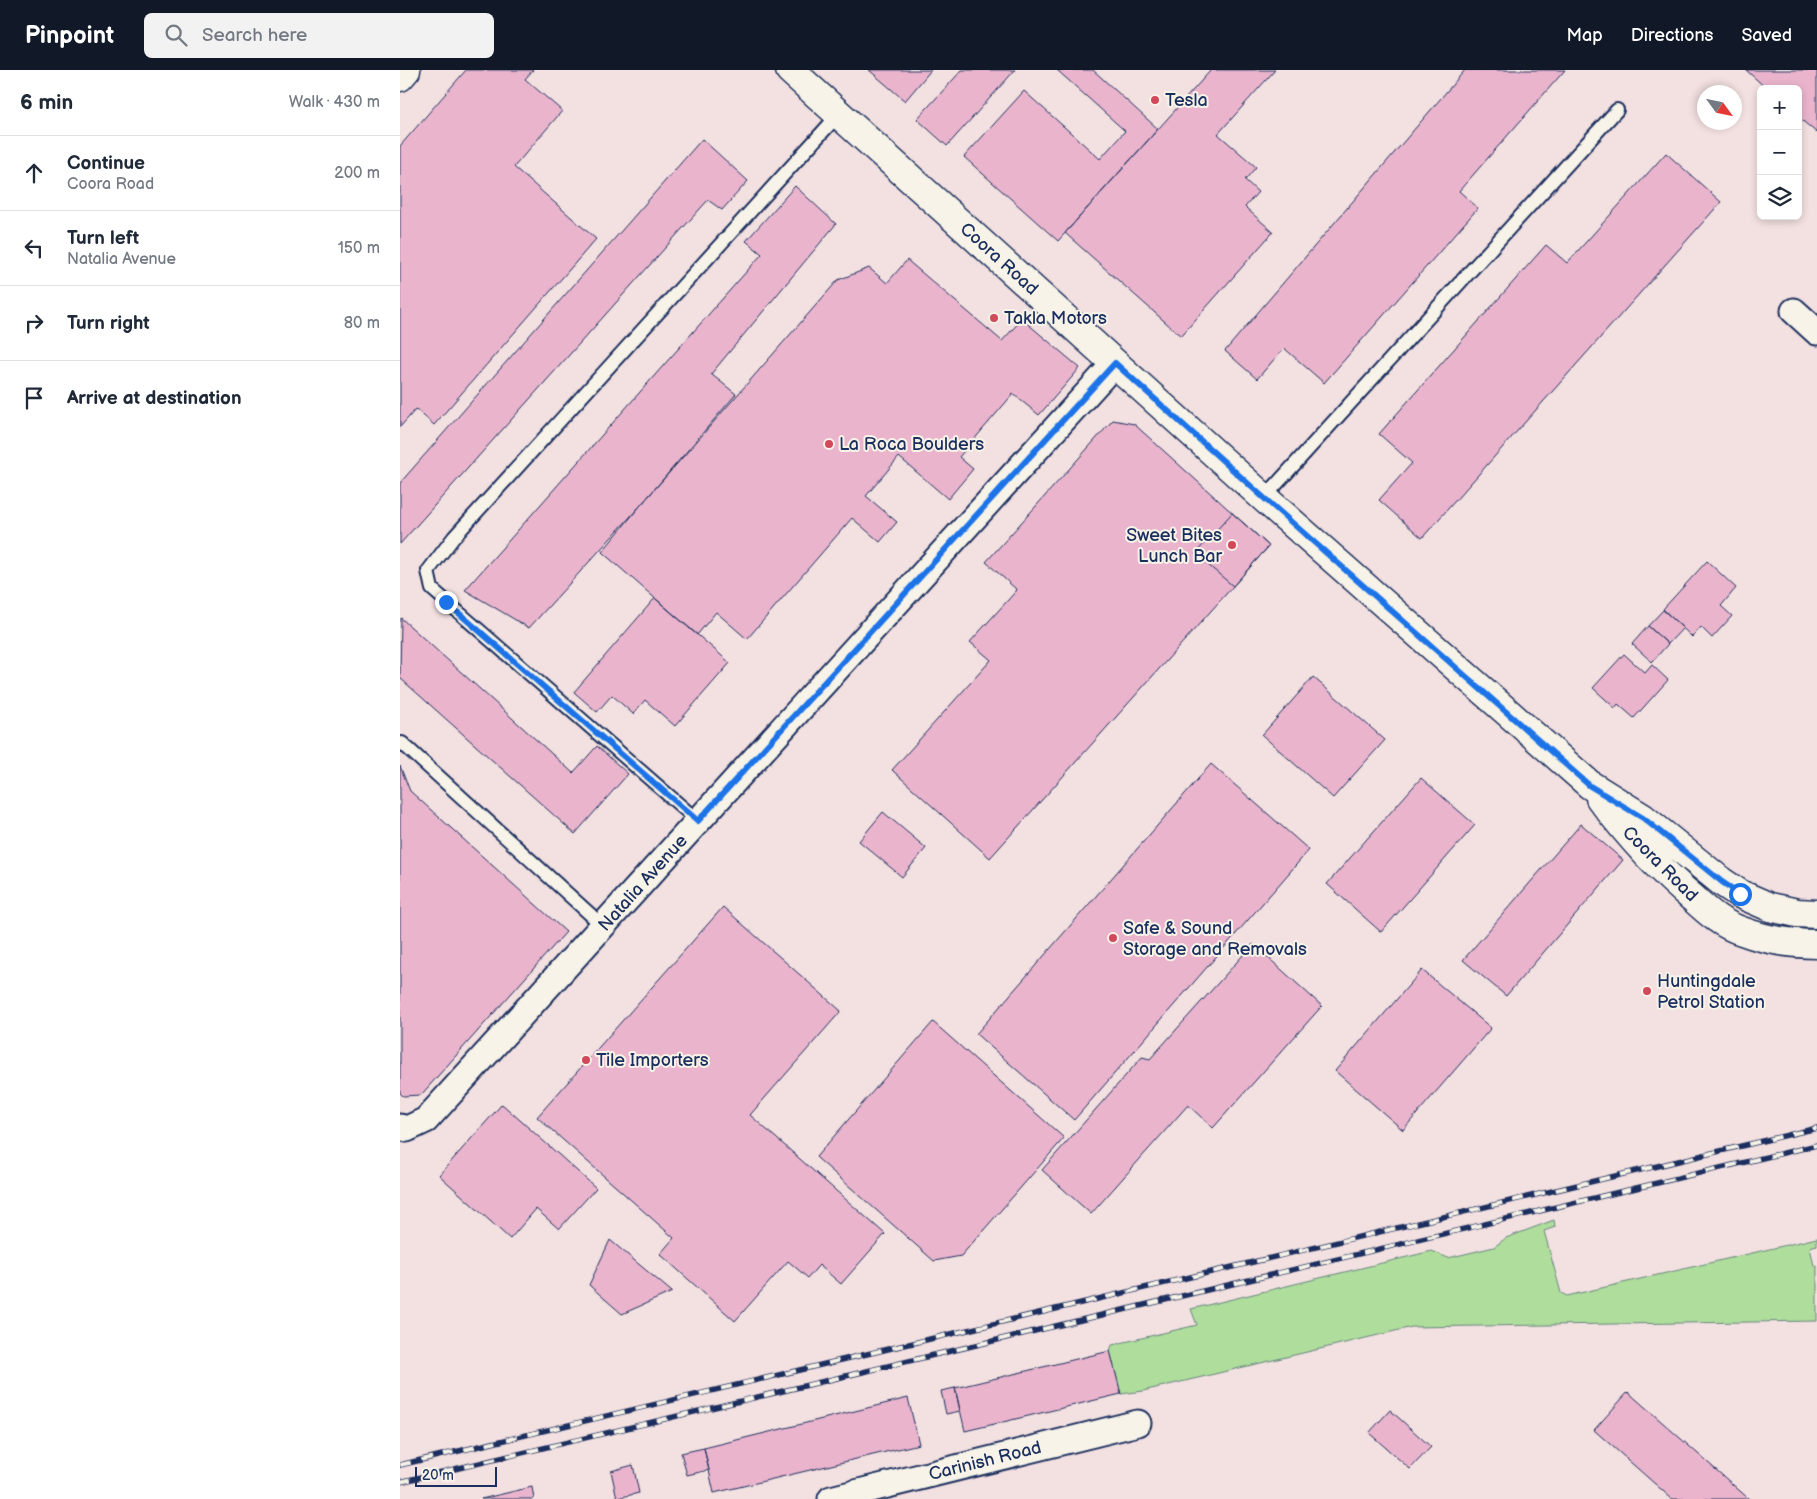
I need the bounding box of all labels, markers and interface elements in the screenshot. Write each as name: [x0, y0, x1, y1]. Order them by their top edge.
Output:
search box: [144, 13, 494, 58]
text: Pinpoint: [25, 21, 114, 50]
icon: search: [162, 21, 190, 49]
text: Search here: [202, 24, 307, 47]
text: Map: [1567, 25, 1603, 46]
text: Directions: [1631, 25, 1713, 46]
text: Saved: [1741, 25, 1792, 46]
north arrow: [1697, 85, 1742, 130]
map controls: [1757, 85, 1802, 220]
button: +: [1757, 85, 1802, 130]
text: 6 min: [20, 90, 73, 115]
place label: Tesla: [1165, 90, 1208, 111]
text: Walk · 430 m: [289, 93, 380, 112]
marker: Tesla: [1149, 94, 1161, 106]
button: −: [1757, 130, 1802, 175]
text: Continue: [67, 152, 145, 175]
icon: ahead: [20, 159, 48, 187]
text: 200 m: [334, 164, 380, 183]
text: Coora Road: [67, 175, 154, 194]
button: layers: [1757, 175, 1802, 220]
street label: Coora Road: [956, 218, 1042, 300]
text: Turn left: [67, 227, 139, 250]
icon: left: [20, 234, 48, 262]
text: 150 m: [338, 239, 380, 258]
text: Natalia Avenue: [67, 250, 176, 269]
place label: Takla Motors: [1004, 308, 1107, 329]
icon: right: [20, 309, 48, 337]
text: Turn right: [67, 312, 150, 335]
marker: Takla Motors: [988, 312, 1000, 324]
text: 80 m: [344, 314, 380, 333]
icon: arrive: [20, 384, 48, 412]
text: Arrive at destination: [67, 387, 242, 410]
place label: La Roca Boulders: [839, 434, 984, 455]
marker: La Roca Boulders: [823, 438, 835, 450]
place label: Sweet Bites Lunch Bar: [1126, 525, 1222, 567]
marker: Sweet Bites Lunch Bar: [1226, 539, 1238, 551]
route end: [435, 591, 458, 614]
street label: Coora Road: [1618, 822, 1702, 906]
street label: Natalia Avenue: [594, 830, 692, 936]
route start: [1729, 883, 1752, 906]
place label: Safe & Sound Storage and Removals: [1123, 918, 1307, 960]
marker: Safe & Sound Storage and Removals: [1107, 932, 1119, 944]
place label: Huntingdale Petrol Station: [1657, 971, 1765, 1013]
marker: Huntingdale Petrol Station: [1641, 985, 1653, 997]
place label: Tile Importers: [596, 1050, 709, 1071]
marker: Tile Importers: [580, 1054, 592, 1066]
street label: Carinish Road: [927, 1437, 1043, 1485]
scale bar: [415, 1464, 498, 1487]
text: 20 m: [422, 1467, 454, 1484]

